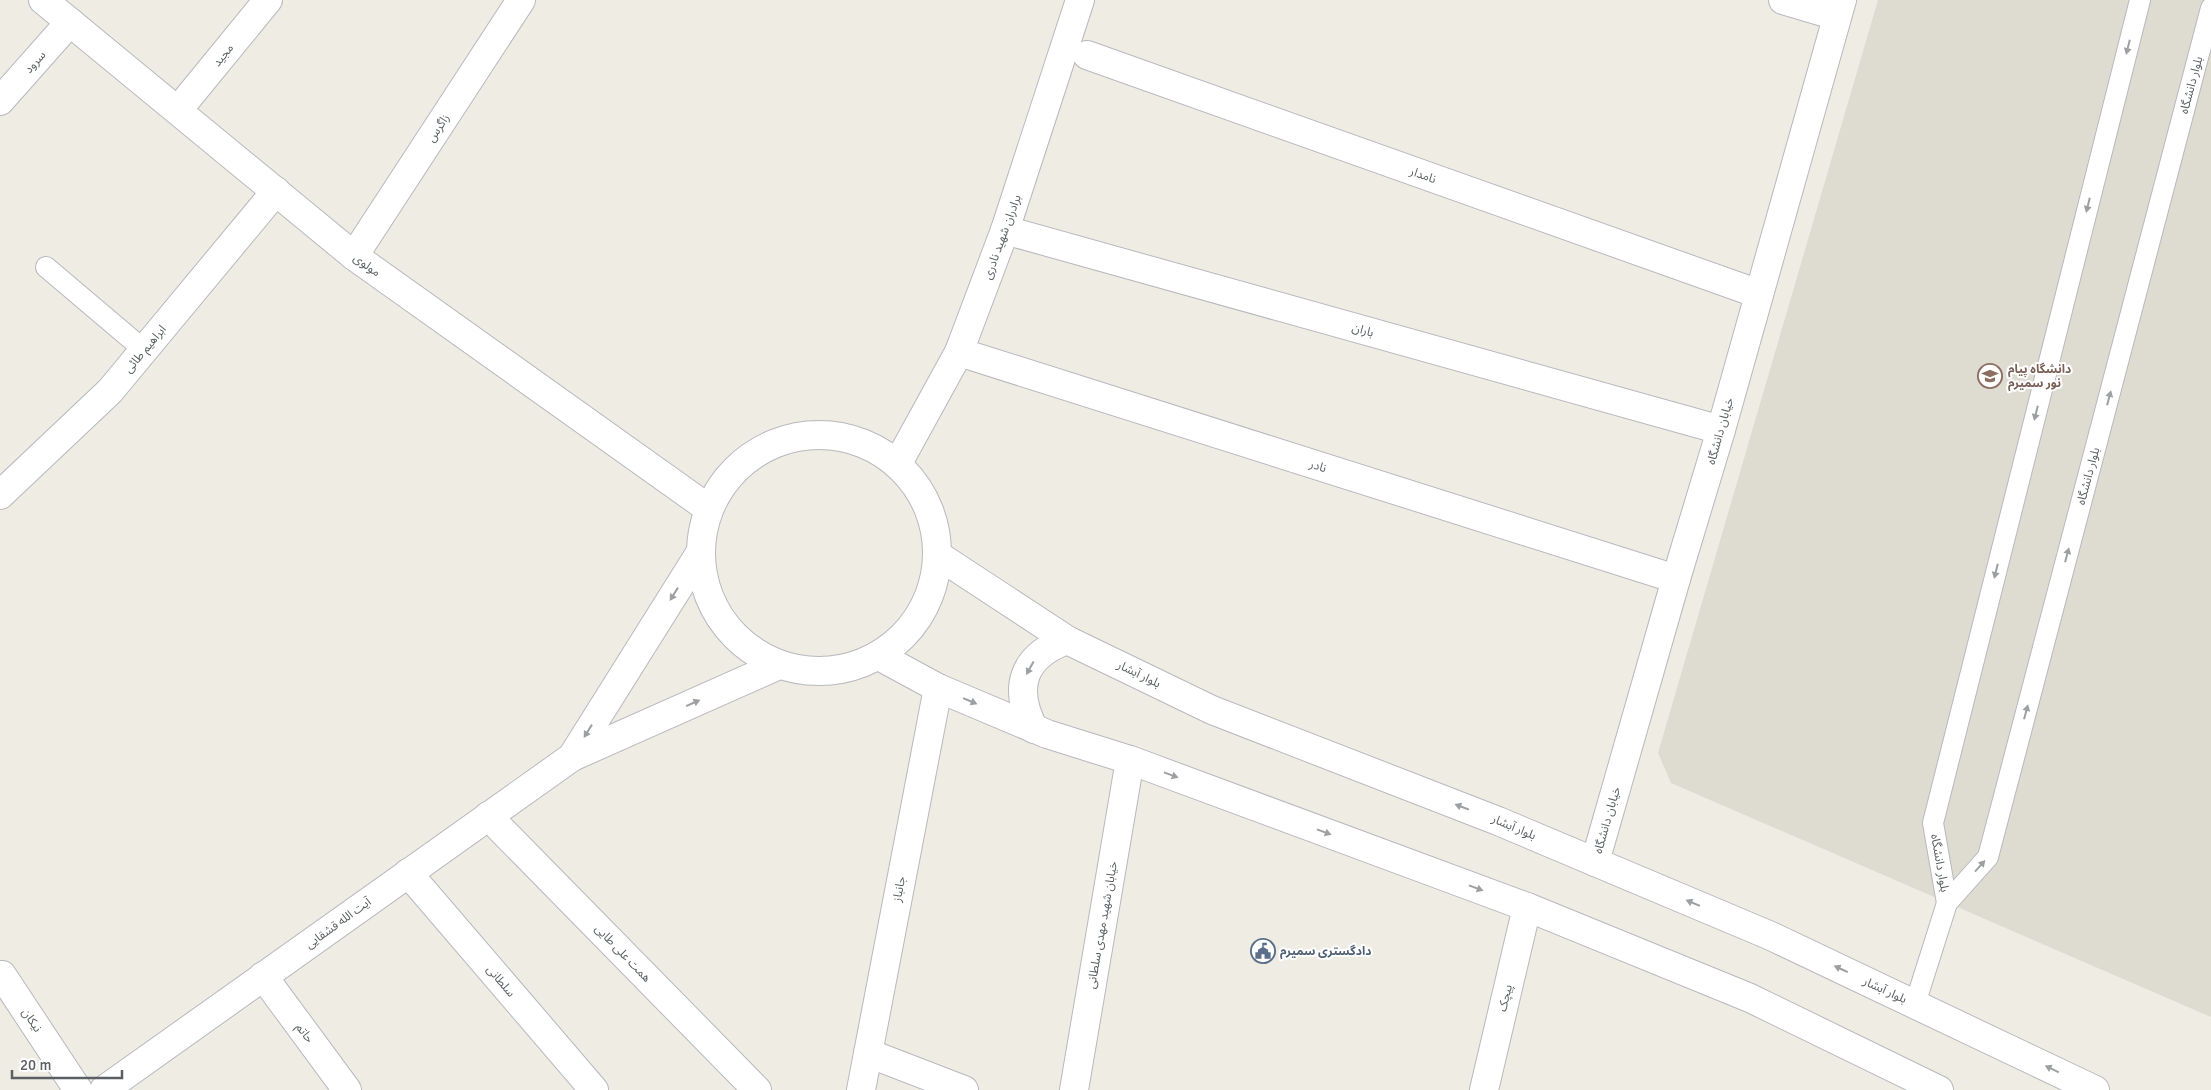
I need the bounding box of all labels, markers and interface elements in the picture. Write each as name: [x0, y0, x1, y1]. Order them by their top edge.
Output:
one-way arrow: [2124, 40, 2132, 55]
street label: مجید: [210, 41, 237, 70]
street label: سرود: [21, 48, 49, 77]
street label: بلوار دانشگاه: [2177, 55, 2206, 115]
street label: زاگرس: [424, 111, 453, 145]
street label: نامدار: [1407, 164, 1438, 187]
street label: برادران شهید نادری: [980, 193, 1025, 282]
one-way arrow: [2084, 197, 2092, 212]
street label: مولوی: [350, 251, 383, 280]
street label: باران: [1350, 320, 1375, 341]
street label: ابراهیم طائی: [121, 322, 171, 377]
place label: دانشگاه پیام نور سمیرم: [2008, 362, 2071, 392]
school or university icon: دانشگاه پیام نور سمیرم: [1977, 363, 2003, 389]
one-way arrow: [2105, 390, 2113, 405]
street label: خیابان دانشگاه: [1704, 396, 1737, 466]
one-way arrow: [2032, 406, 2040, 421]
street label: بلوار دانشگاه: [2074, 446, 2103, 506]
street label: نادر: [1307, 456, 1328, 476]
one-way arrow: [2063, 547, 2071, 562]
one-way arrow: [1992, 563, 2000, 578]
one-way arrow: [669, 587, 679, 600]
street label: بلوار آبشار: [1114, 657, 1163, 691]
one-way arrow: [1026, 661, 1034, 676]
one-way arrow: [962, 698, 977, 706]
one-way arrow: [686, 699, 700, 707]
one-way arrow: [2022, 704, 2030, 720]
one-way arrow: [583, 725, 592, 738]
one-way arrow: [1164, 771, 1179, 779]
street label: خیابان دانشگاه: [1591, 785, 1624, 855]
one-way arrow: [1455, 803, 1470, 810]
street label: بلوار آبشار: [1489, 811, 1538, 843]
one-way arrow: [1316, 829, 1331, 836]
street label: بلوار دانشگاه: [1927, 833, 1952, 893]
street label: خیابان شهید مهدی سلطانی: [1084, 860, 1121, 990]
one-way arrow: [1974, 860, 1985, 873]
street label: جانباز: [889, 875, 909, 904]
one-way arrow: [1469, 884, 1484, 892]
street label: آیت الله قشقایی: [302, 894, 375, 952]
one-way arrow: [1686, 898, 1700, 906]
street label: همت علی طایی: [591, 921, 654, 986]
public building icon: دادگستری سمیرم: [1250, 938, 1276, 964]
place label: دادگستری سمیرم: [1280, 944, 1371, 960]
street label: سلطانی: [483, 962, 518, 1000]
one-way arrow: [1834, 965, 1849, 973]
street label: بلوار آبشار: [1860, 973, 1909, 1007]
street label: پیچک: [1495, 983, 1516, 1013]
street label: نیکان: [18, 1006, 45, 1035]
street label: حاتم: [292, 1020, 317, 1047]
scale bar: [12, 1048, 122, 1080]
text: 20 m: [20, 1056, 51, 1074]
one-way arrow: [2044, 1064, 2059, 1073]

